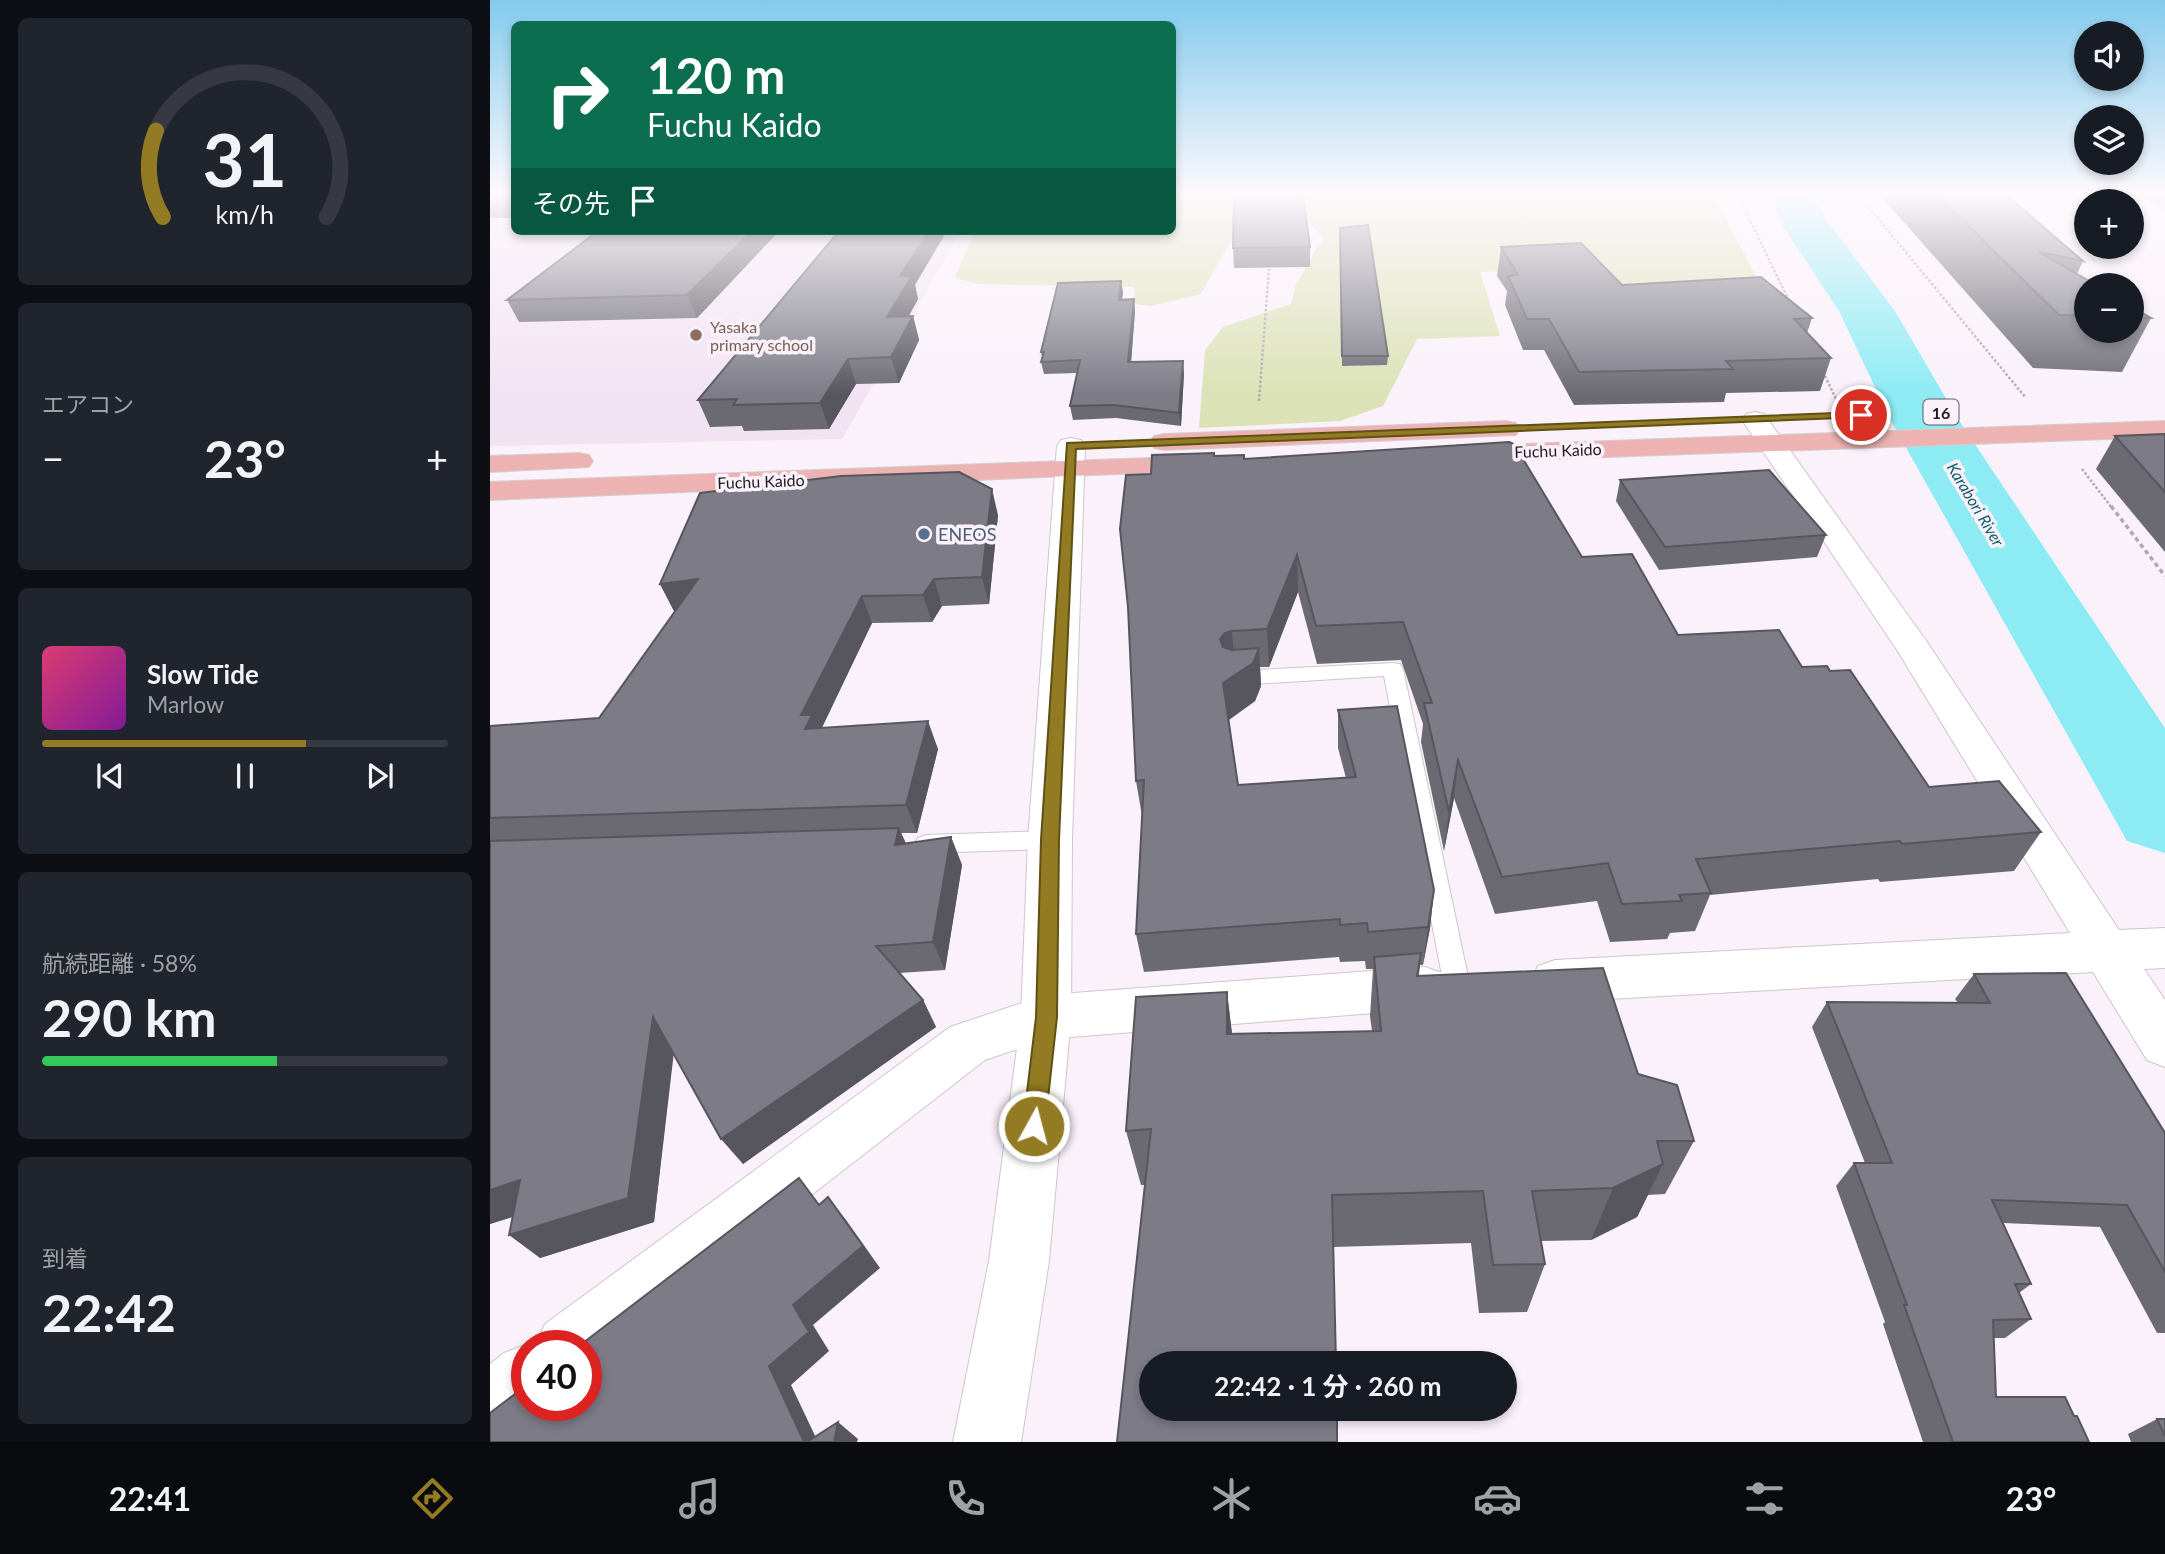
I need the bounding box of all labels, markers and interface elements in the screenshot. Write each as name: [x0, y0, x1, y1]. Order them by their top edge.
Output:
map controls: [2074, 21, 2144, 343]
button: sound: [2074, 21, 2144, 91]
text: 120 m: [647, 46, 785, 104]
icon: right: [532, 49, 623, 140]
text: Fuchu Kaido: [647, 105, 822, 144]
button: layers: [2074, 105, 2144, 175]
text: 31: [203, 116, 287, 204]
icon: arrive: [624, 182, 662, 220]
text: その先: [532, 187, 610, 219]
button: +: [2074, 189, 2144, 259]
text: km/h: [216, 199, 274, 229]
button: −: [2074, 273, 2144, 343]
place label: Yasaka primary school: [710, 317, 813, 354]
marker: Yasaka primary school: [688, 327, 704, 343]
pin: [1831, 385, 1891, 445]
text: エアコン: [42, 390, 134, 418]
icon: arrive: [1842, 396, 1880, 434]
road number: 16: [1924, 400, 1958, 424]
text: 23°: [204, 427, 286, 489]
text: −: [42, 435, 64, 481]
text: +: [426, 435, 448, 481]
street label: Fuchu Kaido: [1514, 439, 1602, 461]
water label: Karabori River: [1944, 459, 2009, 550]
street label: Fuchu Kaido: [717, 470, 805, 492]
place label: ENEOS: [938, 523, 996, 545]
marker: ENEOS: [916, 526, 932, 542]
text: Slow Tide: [147, 658, 259, 690]
text: Marlow: [147, 690, 224, 718]
icon: previous: [91, 757, 129, 795]
icon: pause: [226, 757, 264, 795]
icon: next: [361, 757, 399, 795]
text: 航続距離 · 58%: [42, 949, 197, 977]
text: 290 km: [42, 986, 216, 1048]
position arrow: [997, 1089, 1071, 1163]
text: 到着: [42, 1244, 88, 1272]
text: 22:42: [42, 1281, 176, 1343]
speed limit sign: 40: [511, 1330, 602, 1421]
text: 22:42 · 1 分 · 260 m: [1214, 1370, 1442, 1402]
icon: directions: [408, 1474, 457, 1523]
icon: music: [675, 1474, 724, 1523]
icon: phone: [941, 1474, 990, 1523]
icon: climate: [1207, 1474, 1256, 1523]
icon: car: [1473, 1474, 1522, 1523]
icon: filters: [1740, 1474, 1789, 1523]
text: 22:41: [109, 1479, 191, 1518]
text: 23°: [2006, 1479, 2056, 1518]

